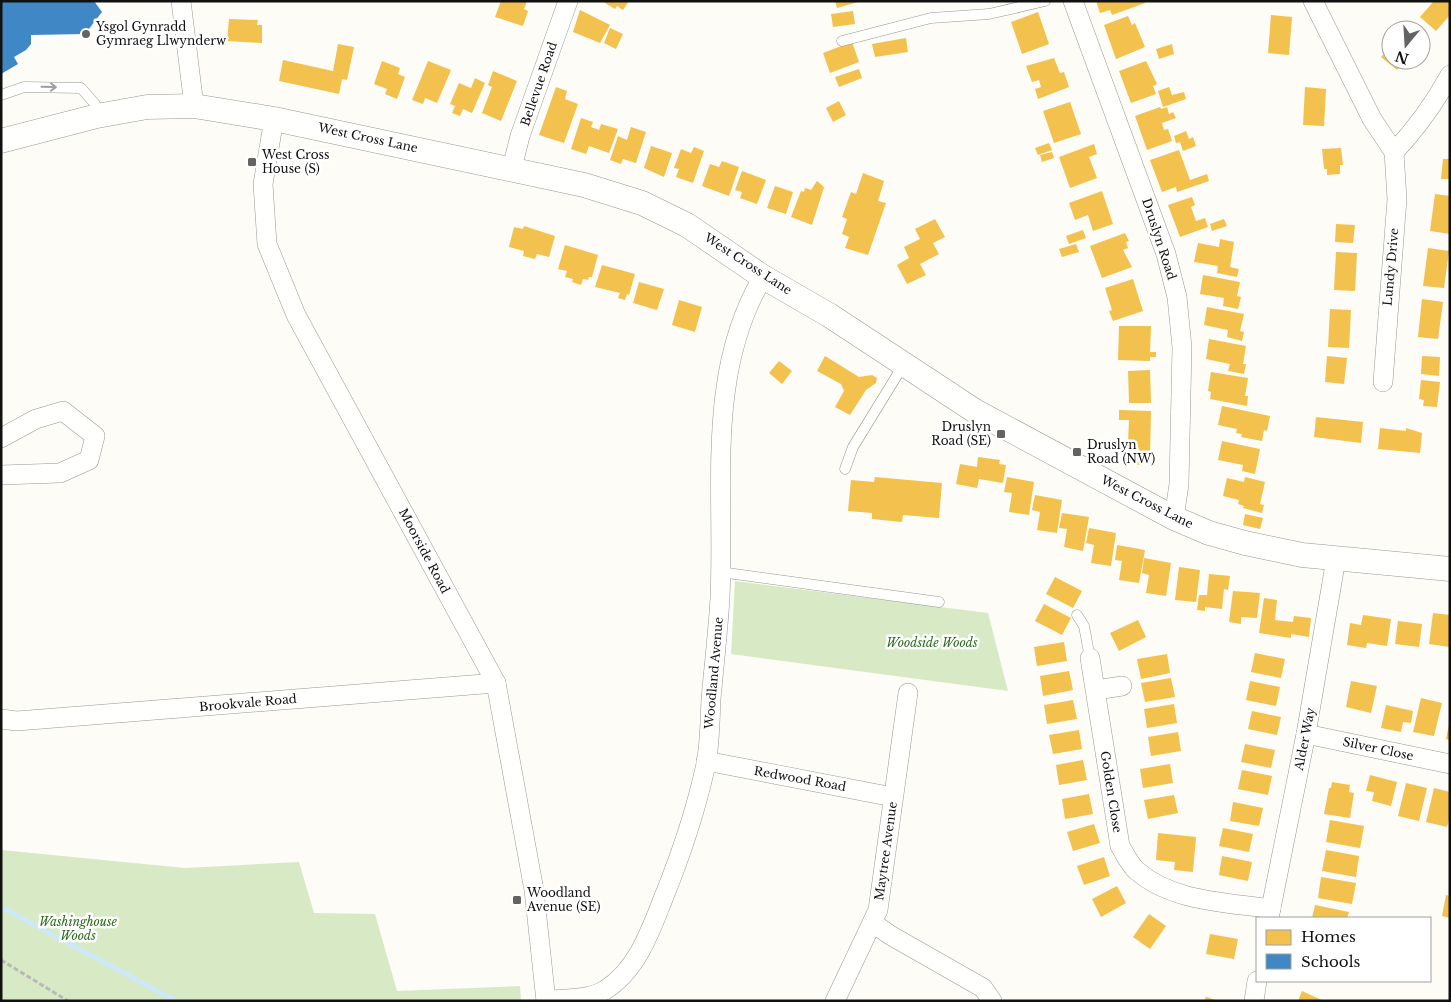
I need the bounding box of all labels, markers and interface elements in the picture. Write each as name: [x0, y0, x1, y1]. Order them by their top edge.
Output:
place label: Ysgol Gynradd Gymraeg Llwynderw: [95, 19, 227, 48]
north arrow: [1381, 20, 1431, 70]
marker: Ysgol Gynradd Gymraeg Llwynderw: [80, 28, 92, 40]
street label: Bellevue Road: [517, 40, 560, 128]
text: N: [1393, 47, 1411, 68]
one-way arrow: [40, 82, 56, 92]
street label: West Cross Lane: [316, 119, 419, 155]
place label: West Cross House (S): [261, 147, 329, 176]
marker: West Cross House (S): [246, 156, 258, 168]
street label: Druslyn Road: [1139, 196, 1180, 282]
street label: Lundy Drive: [1380, 227, 1401, 307]
street label: West Cross Lane: [701, 229, 795, 298]
place label: Druslyn Road (SE): [931, 419, 991, 448]
marker: Druslyn Road (SE): [995, 428, 1007, 440]
place label: Druslyn Road (NW): [1087, 437, 1155, 466]
marker: Druslyn Road (NW): [1071, 446, 1083, 458]
street label: West Cross Lane: [1098, 471, 1196, 531]
street label: Moorside Road: [396, 506, 453, 596]
street label: Woodland Avenue: [701, 616, 726, 731]
park label: Woodside Woods: [886, 635, 978, 650]
street label: Brookvale Road: [199, 691, 297, 714]
street label: Alder Way: [1291, 706, 1318, 773]
street label: Silver Close: [1341, 734, 1415, 763]
street label: Golden Close: [1098, 750, 1125, 834]
street label: Redwood Road: [753, 763, 847, 794]
street label: Maytree Avenue: [871, 800, 900, 901]
place label: Woodland Avenue (SE): [526, 885, 600, 914]
marker: Woodland Avenue (SE): [511, 894, 523, 906]
park label: Washinghouse Woods: [39, 914, 117, 943]
legend: [1256, 917, 1431, 982]
text: Homes: [1301, 927, 1356, 946]
text: Schools: [1301, 952, 1361, 971]

